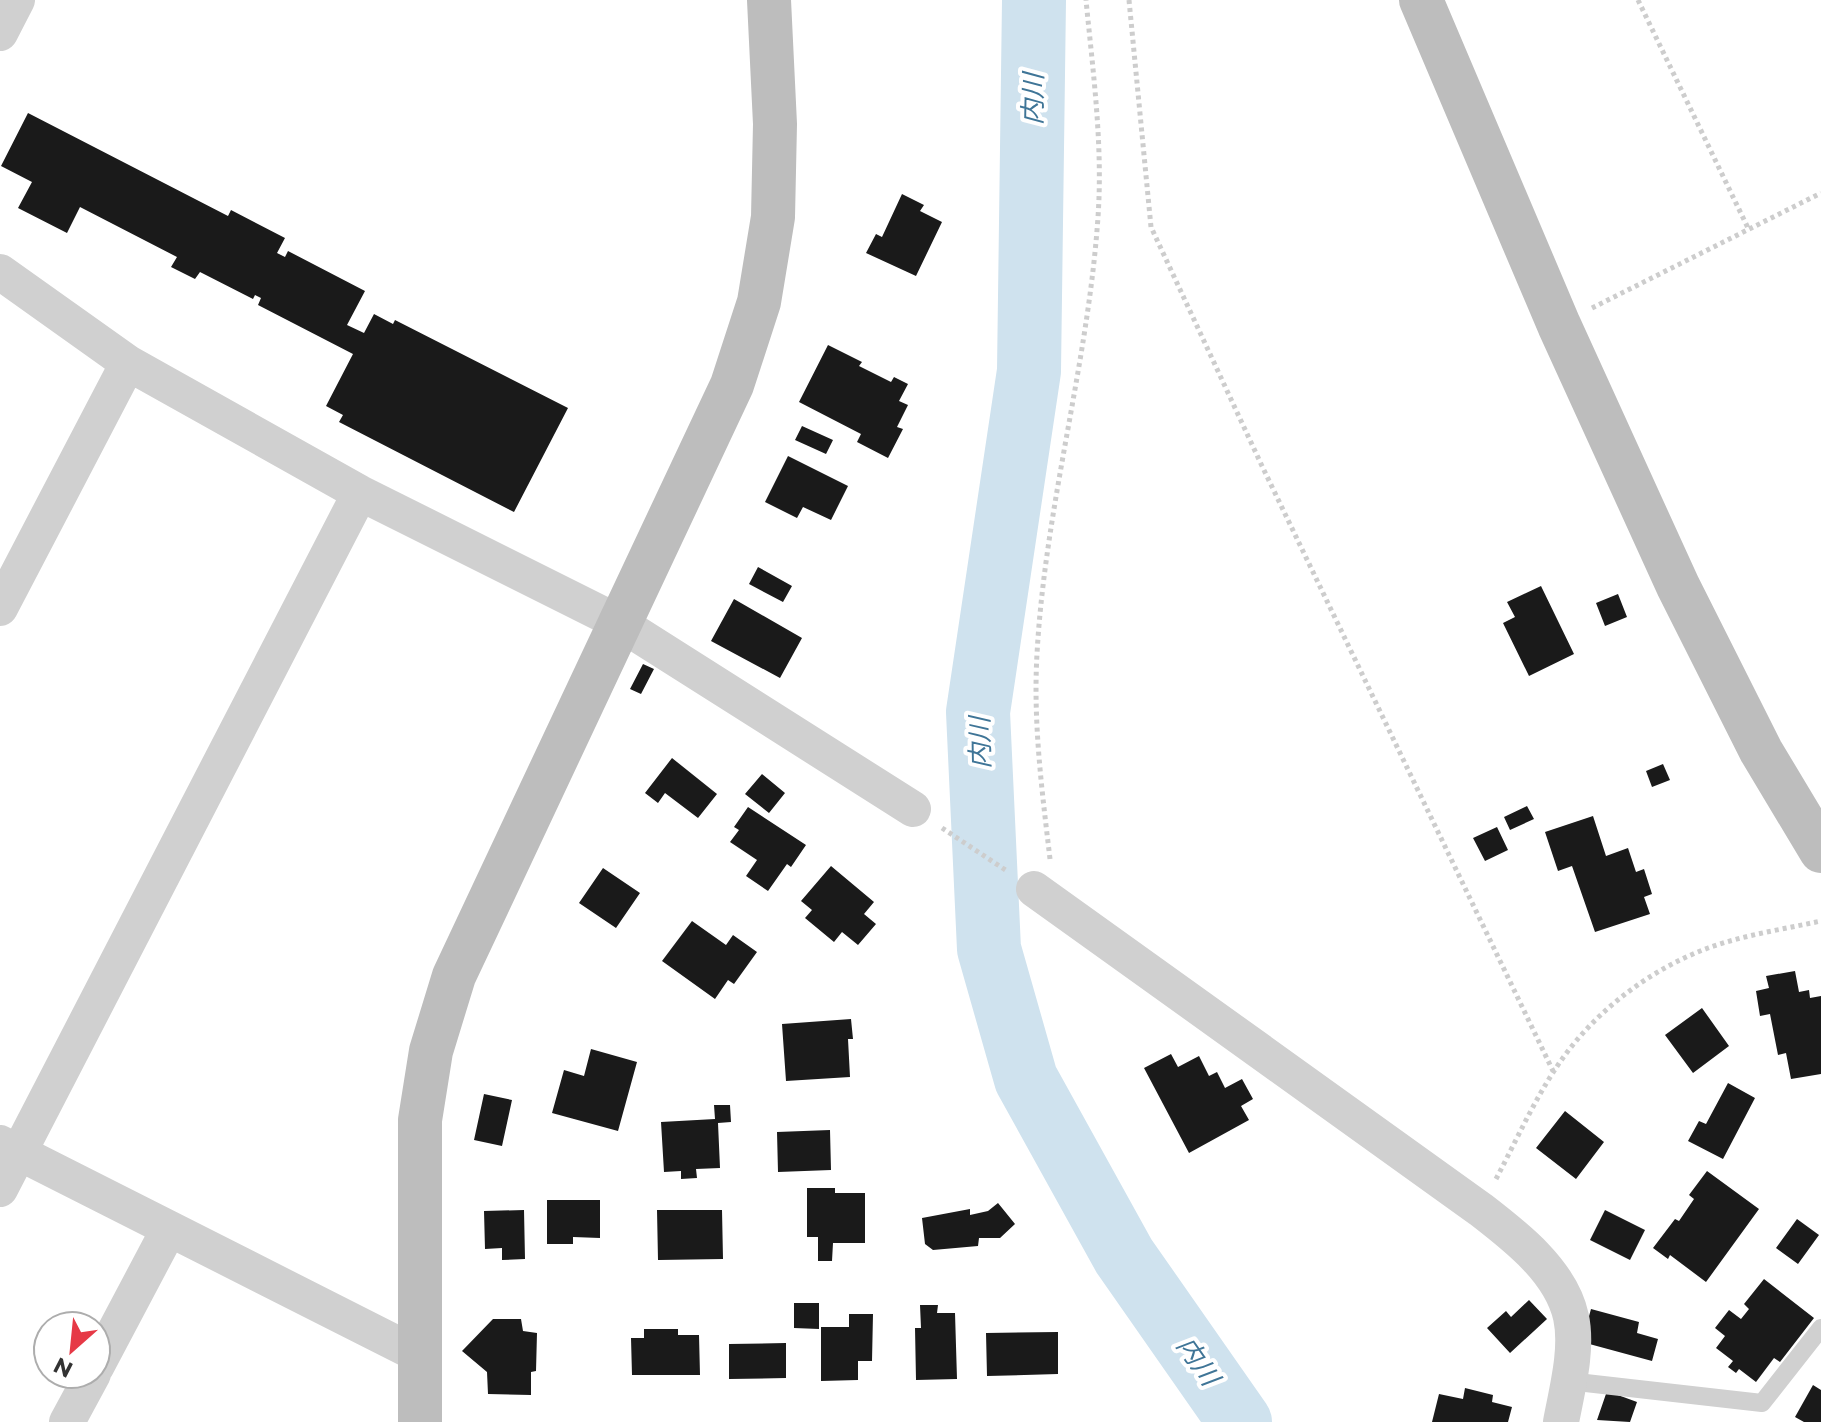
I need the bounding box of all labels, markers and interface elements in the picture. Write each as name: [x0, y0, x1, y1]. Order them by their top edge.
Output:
water label: 内川: [1017, 70, 1050, 125]
water label: 内川: [963, 714, 996, 769]
north arrow: [32, 1310, 112, 1390]
water label: 内川: [1170, 1331, 1228, 1394]
text: N: [49, 1351, 77, 1383]

